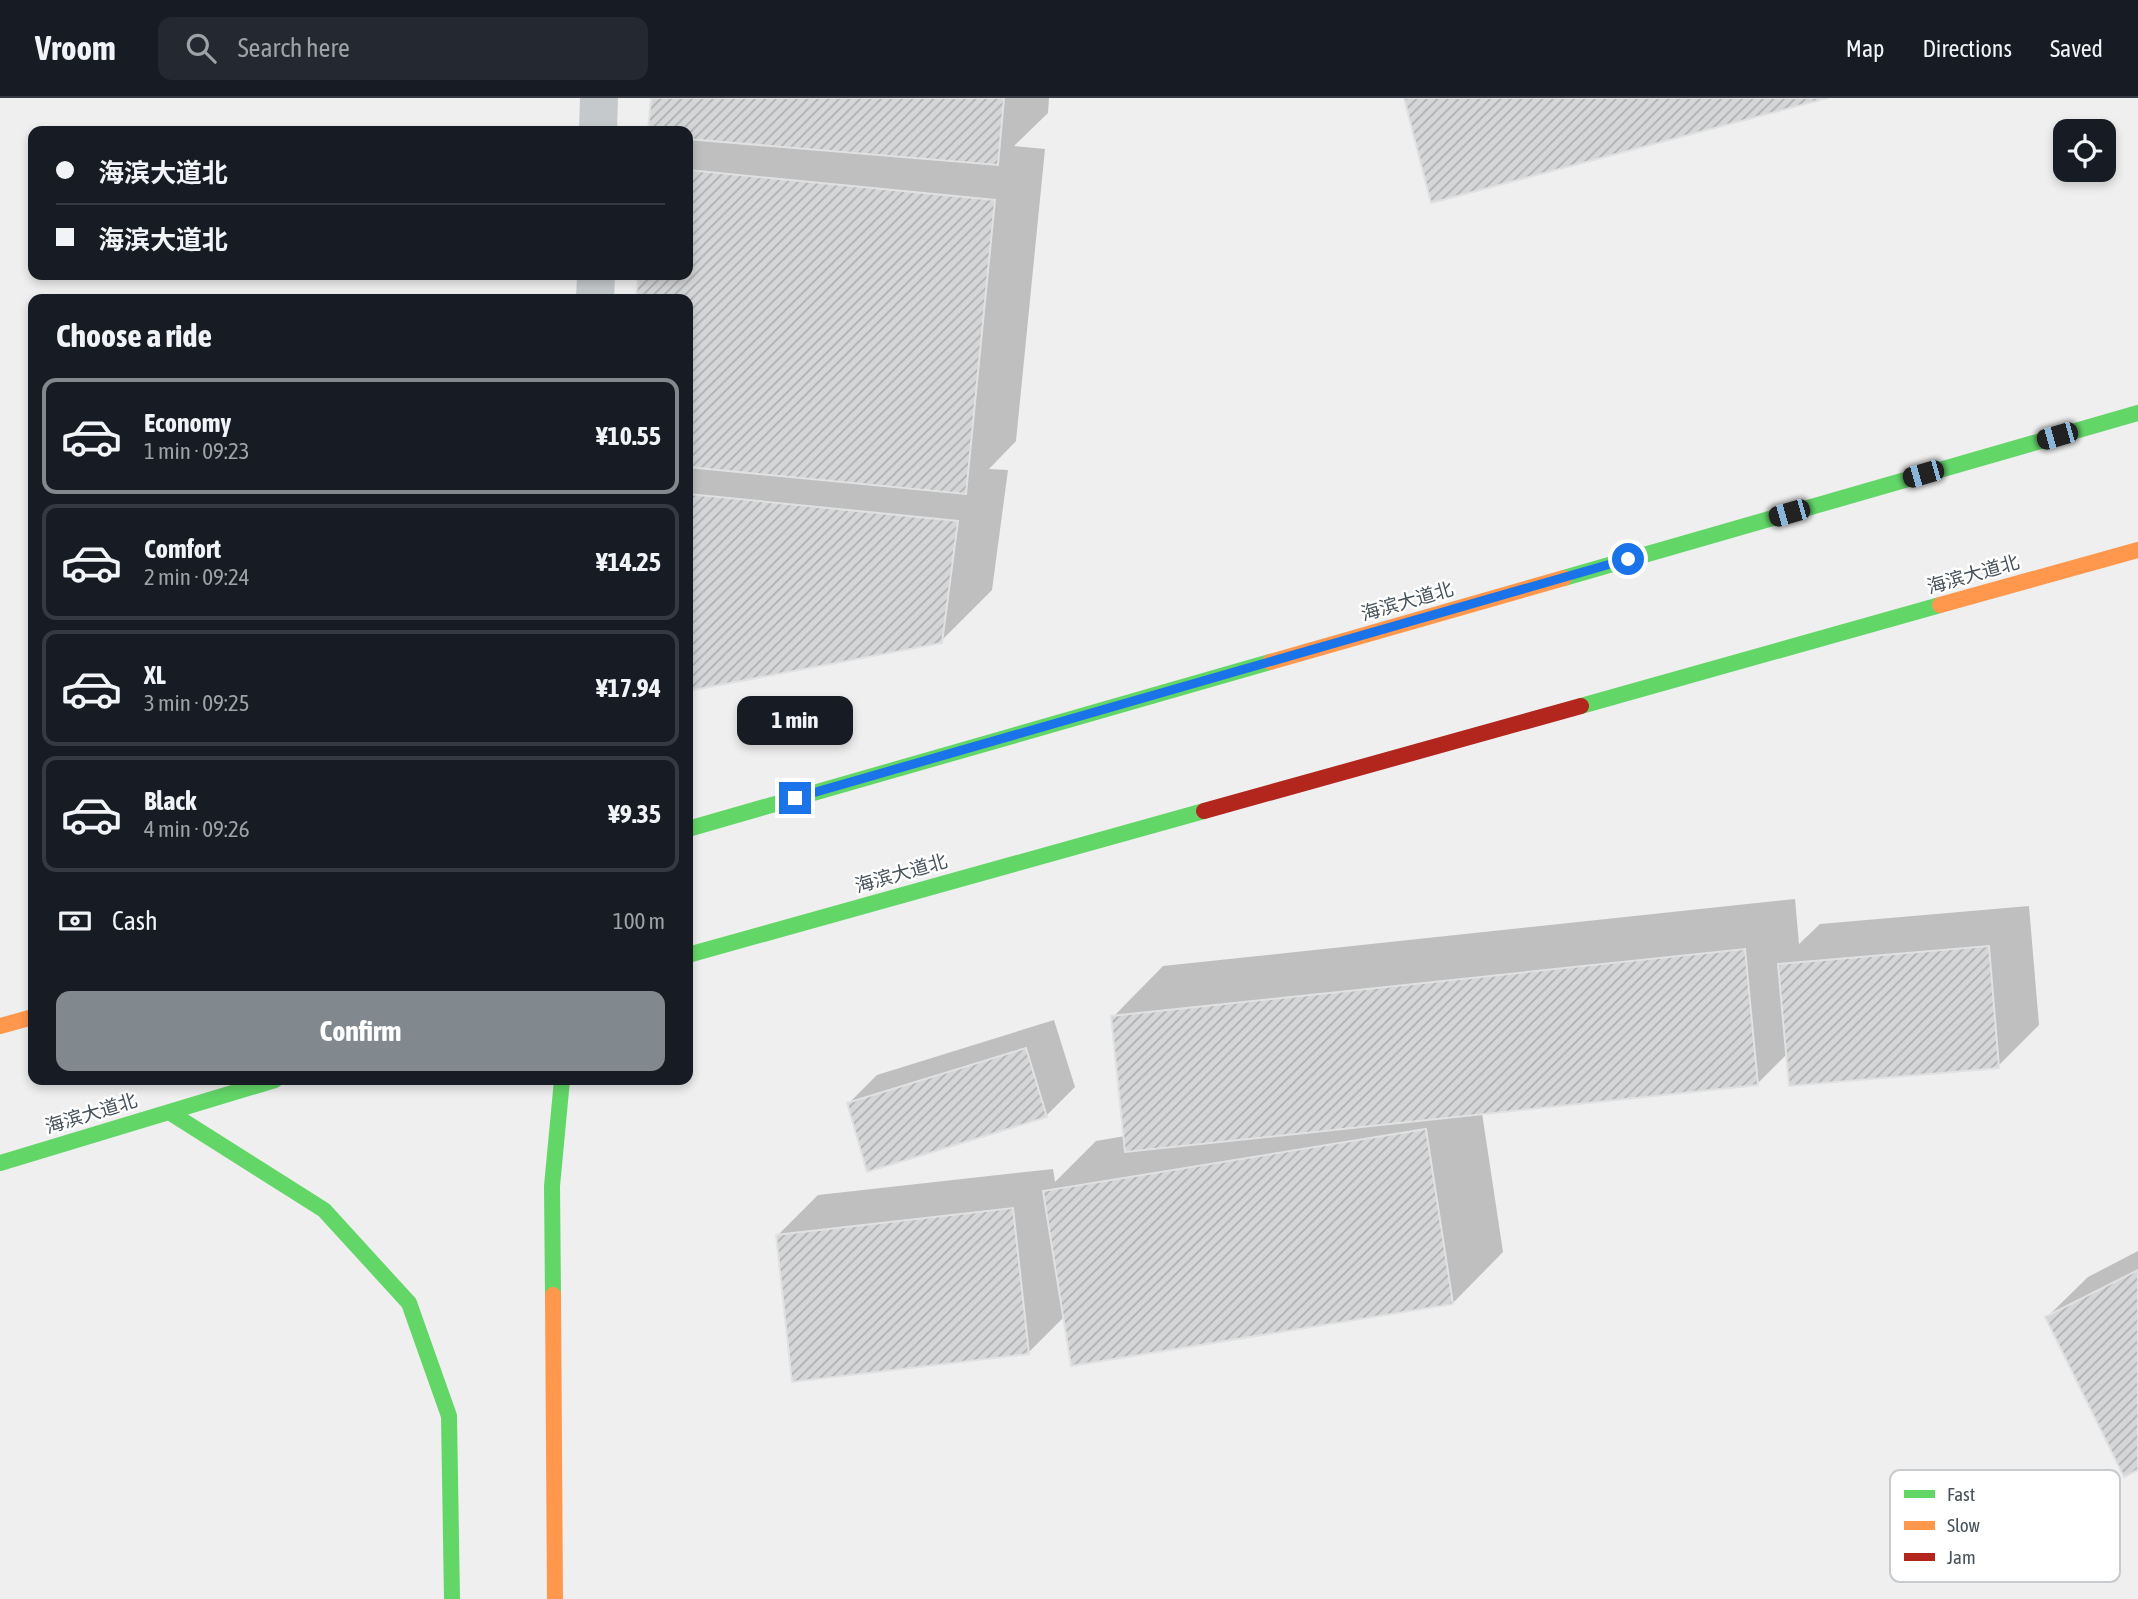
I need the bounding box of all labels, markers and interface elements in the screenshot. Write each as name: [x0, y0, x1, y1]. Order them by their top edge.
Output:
search box: [158, 17, 648, 80]
text: Vroom: [35, 29, 116, 67]
icon: search: [182, 29, 220, 67]
text: Search here: [238, 33, 350, 63]
text: Map: [1846, 35, 1884, 62]
text: Directions: [1922, 35, 2012, 62]
text: Saved: [2050, 35, 2103, 62]
map controls: [2053, 119, 2116, 182]
button: locate: [2053, 119, 2116, 182]
text: 海滨大道北: [98, 158, 228, 188]
text: 海滨大道北: [98, 225, 228, 255]
text: Choose a ride: [56, 317, 212, 354]
icon: car: [60, 405, 123, 468]
text: Economy: [144, 408, 231, 438]
car: [2034, 420, 2081, 452]
text: ¥10.55: [596, 421, 661, 451]
text: 1 min · 09:23: [144, 438, 250, 464]
car: [1900, 458, 1947, 490]
car: [1766, 497, 1813, 529]
icon: car: [60, 531, 123, 594]
text: Comfort: [144, 534, 221, 564]
route start: [1612, 543, 1644, 575]
text: ¥14.25: [596, 547, 661, 577]
street label: 海滨大道北: [1924, 550, 2022, 598]
text: 2 min · 09:24: [144, 564, 250, 590]
street label: 海滨大道北: [1358, 577, 1456, 625]
icon: car: [60, 657, 123, 720]
text: XL: [144, 660, 166, 690]
text: ¥17.94: [596, 673, 661, 703]
text: 3 min · 09:25: [144, 690, 250, 716]
callout: 1 min: [737, 696, 853, 746]
text: 1 min: [772, 707, 818, 733]
route end: [779, 782, 811, 814]
icon: car: [60, 783, 123, 846]
text: Black: [144, 786, 196, 816]
text: ¥9.35: [608, 799, 661, 829]
text: 4 min · 09:26: [144, 816, 250, 842]
street label: 海滨大道北: [852, 849, 950, 897]
icon: cash: [56, 902, 94, 940]
text: Cash: [112, 906, 158, 936]
text: 100 m: [613, 908, 665, 934]
button: Confirm: [56, 991, 665, 1071]
street label: 海滨大道北: [42, 1089, 140, 1137]
legend: [1890, 1470, 2120, 1582]
text: Fast: [1947, 1483, 1975, 1505]
text: Slow: [1947, 1514, 1981, 1536]
text: Jam: [1947, 1546, 1976, 1568]

